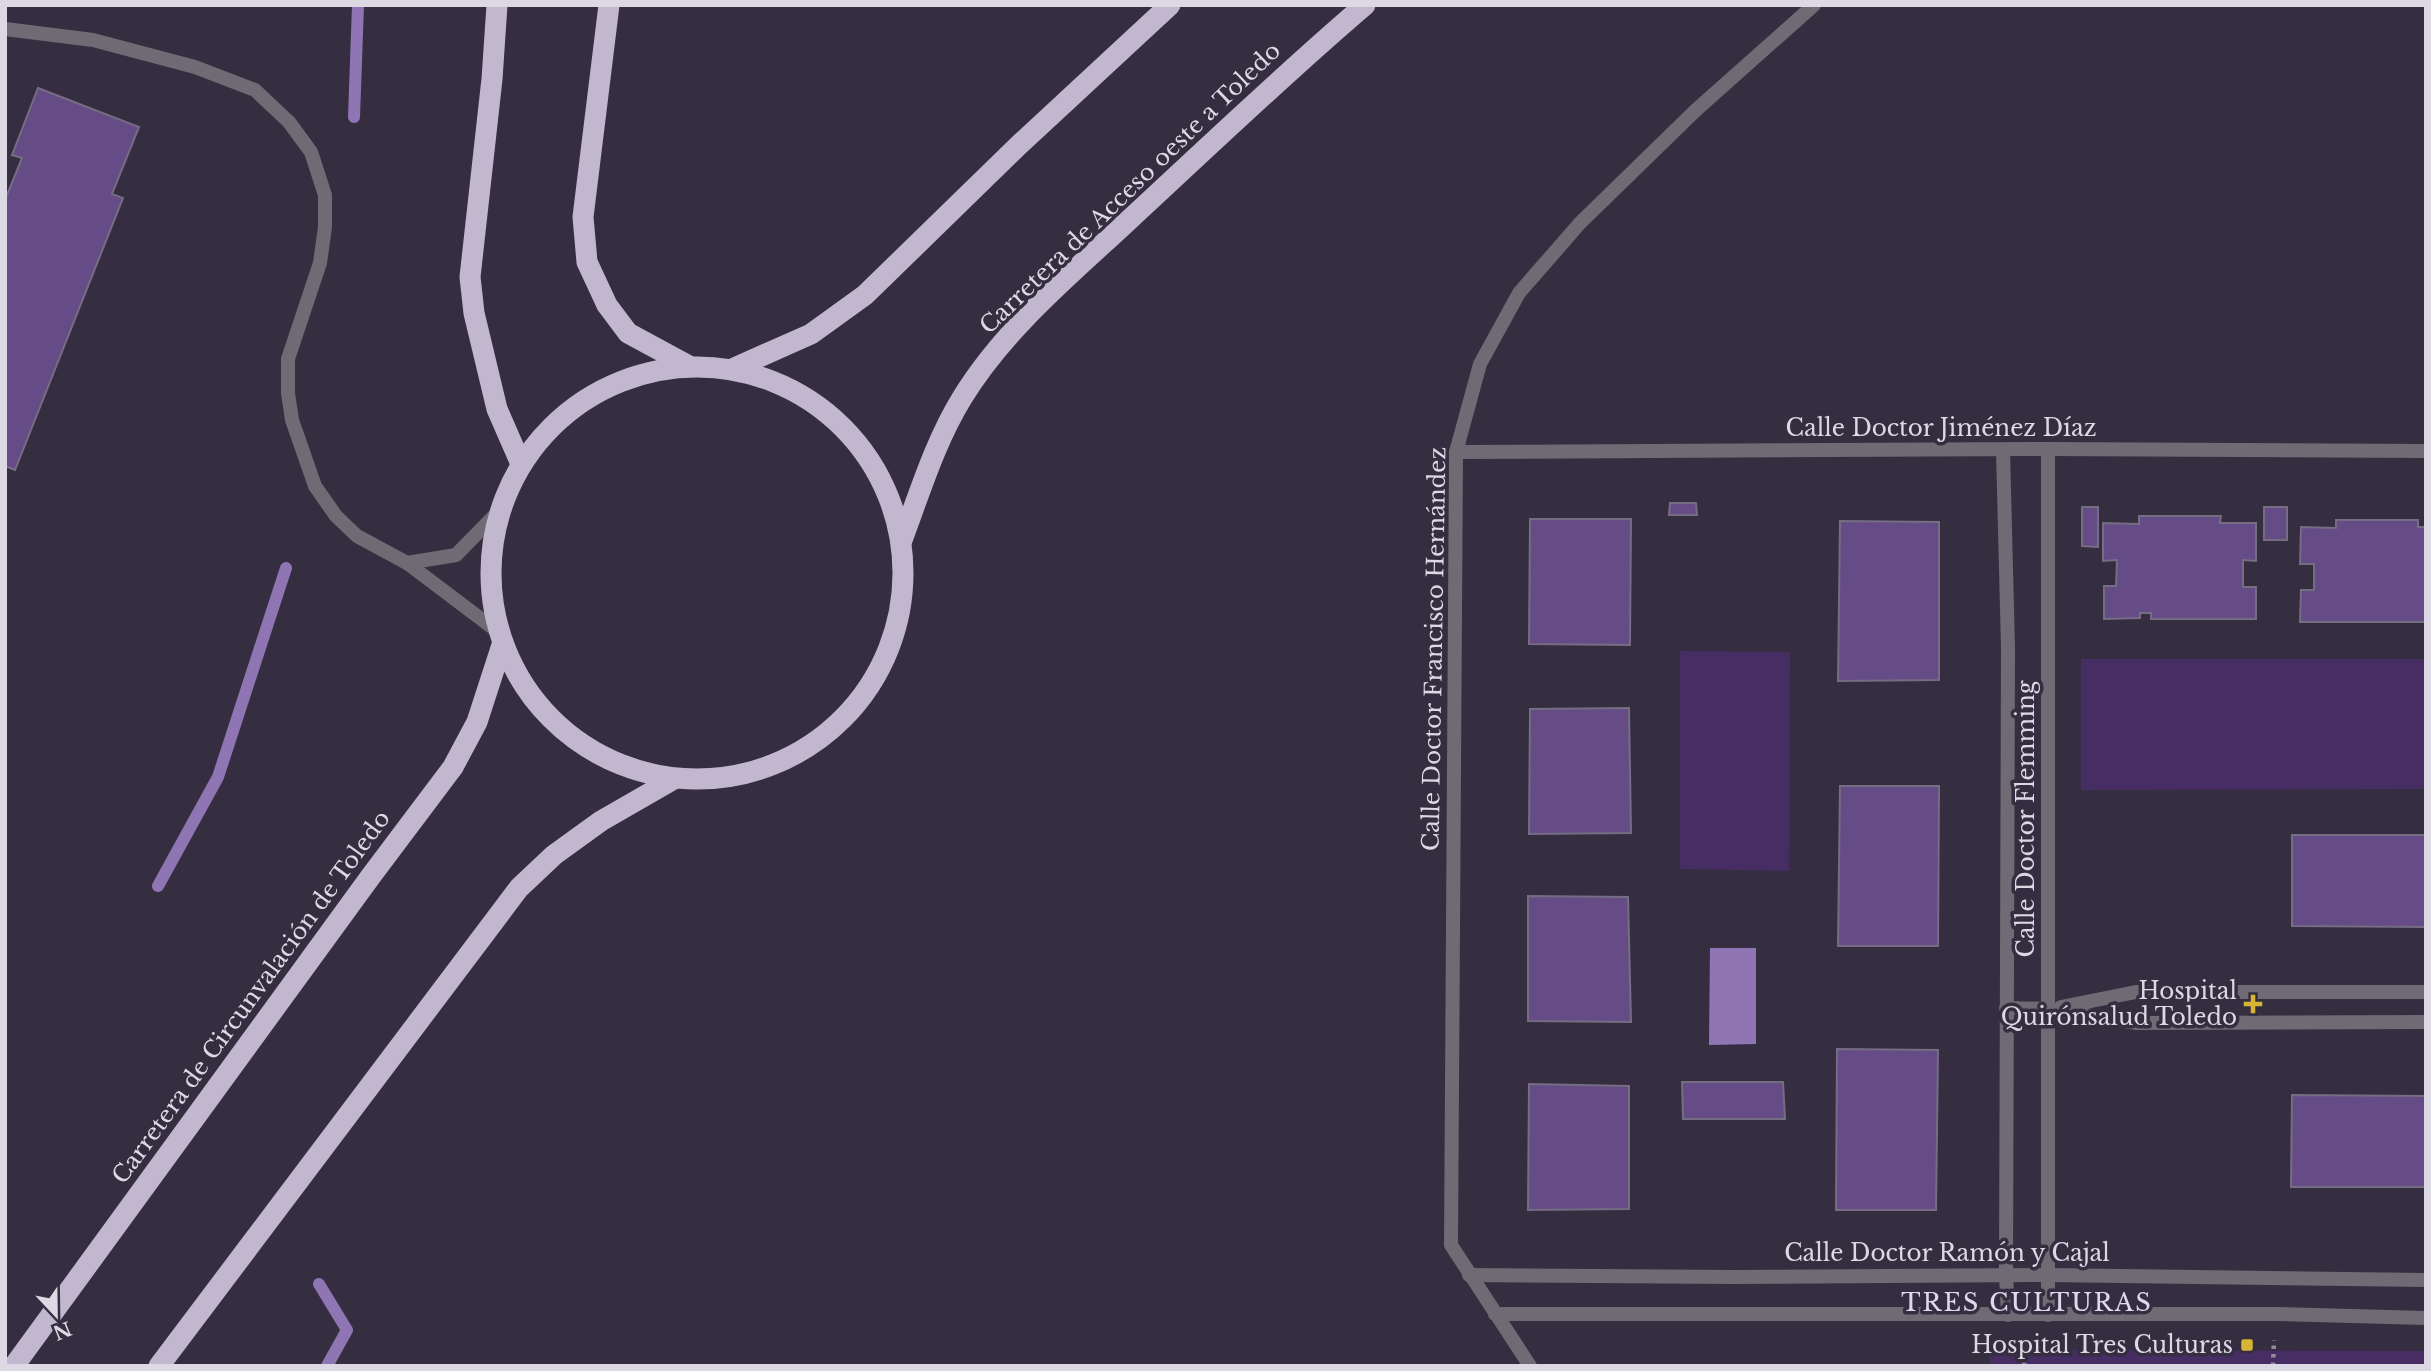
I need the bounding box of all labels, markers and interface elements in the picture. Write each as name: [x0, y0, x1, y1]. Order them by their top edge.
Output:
street label: Carretera de Acceso oeste a Toledo: [974, 36, 1286, 340]
street label: Calle Doctor Jiménez Díaz: [1786, 414, 2096, 442]
street label: Calle Doctor Francisco Hernández: [1416, 447, 1452, 851]
street label: Calle Doctor Flemming: [2012, 680, 2040, 958]
street label: Carretera de Circunvalación de Toledo: [106, 805, 396, 1189]
place label: Hospital Quirónsalud Toledo: [2001, 977, 2237, 1031]
marker: Hospital Quirónsalud Toledo: [2243, 994, 2263, 1014]
street label: Calle Doctor Ramón y Cajal: [1784, 1239, 2110, 1267]
north arrow: [21, 1280, 91, 1350]
district label: TRES CULTURAS: [1901, 1288, 2153, 1317]
text: N: [49, 1316, 75, 1344]
place label: Hospital Tres Culturas: [1971, 1331, 2233, 1359]
marker: Hospital Tres Culturas: [2239, 1337, 2255, 1353]

